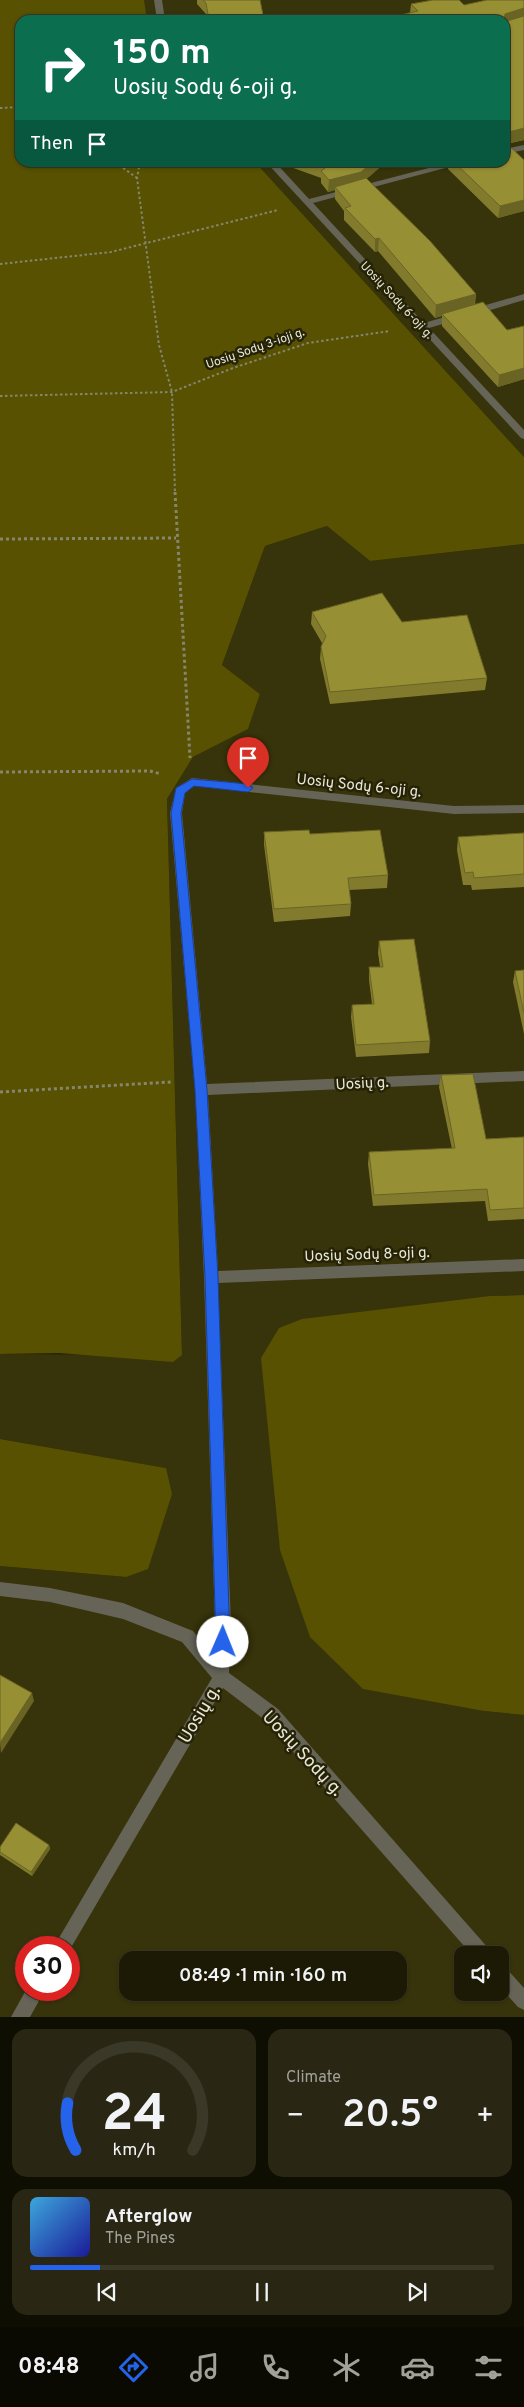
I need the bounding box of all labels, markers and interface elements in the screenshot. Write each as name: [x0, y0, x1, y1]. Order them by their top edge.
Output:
text: 150 m: [113, 32, 211, 76]
icon: right: [30, 35, 95, 100]
text: Uosių Sodų 6-oji g.: [113, 75, 297, 102]
icon: arrive: [83, 130, 111, 158]
text: Then: [30, 132, 73, 156]
street label: Uosių Sodų 6-oji g.: [356, 259, 437, 343]
street label: Uosių Sodų 3-ioji g.: [204, 324, 307, 373]
pin: [227, 737, 269, 788]
icon: arrive: [234, 744, 262, 772]
street label: Uosių Sodų 6-oji g.: [295, 770, 422, 802]
street label: Uosių g.: [335, 1074, 389, 1095]
street label: Uosių Sodų 8-oji g.: [304, 1244, 430, 1267]
position arrow: [196, 1615, 248, 1667]
street label: Uosių g.: [174, 1682, 227, 1748]
street label: Uosių Sodų g.: [256, 1706, 347, 1802]
speed limit sign: 30: [15, 1936, 80, 2001]
map controls: [454, 1946, 509, 2001]
button: sound: [454, 1946, 509, 2001]
text: 08:49 · 1 min · 160 m: [179, 1964, 347, 1988]
text: Climate: [286, 2068, 341, 2088]
text: 24: [101, 2083, 167, 2149]
text: 20.5°: [342, 2092, 438, 2141]
text: −: [286, 2099, 304, 2135]
text: +: [476, 2099, 494, 2135]
text: km/h: [112, 2139, 156, 2162]
text: Afterglow: [105, 2205, 193, 2229]
text: The Pines: [105, 2229, 175, 2249]
icon: previous: [93, 2278, 121, 2306]
icon: pause: [248, 2278, 276, 2306]
icon: next: [403, 2278, 431, 2306]
icon: directions: [116, 2350, 151, 2385]
icon: music: [187, 2350, 222, 2385]
icon: phone: [258, 2350, 293, 2385]
icon: climate: [329, 2350, 364, 2385]
icon: car: [400, 2350, 435, 2385]
icon: filters: [471, 2350, 506, 2385]
text: 08:48: [18, 2354, 80, 2381]

